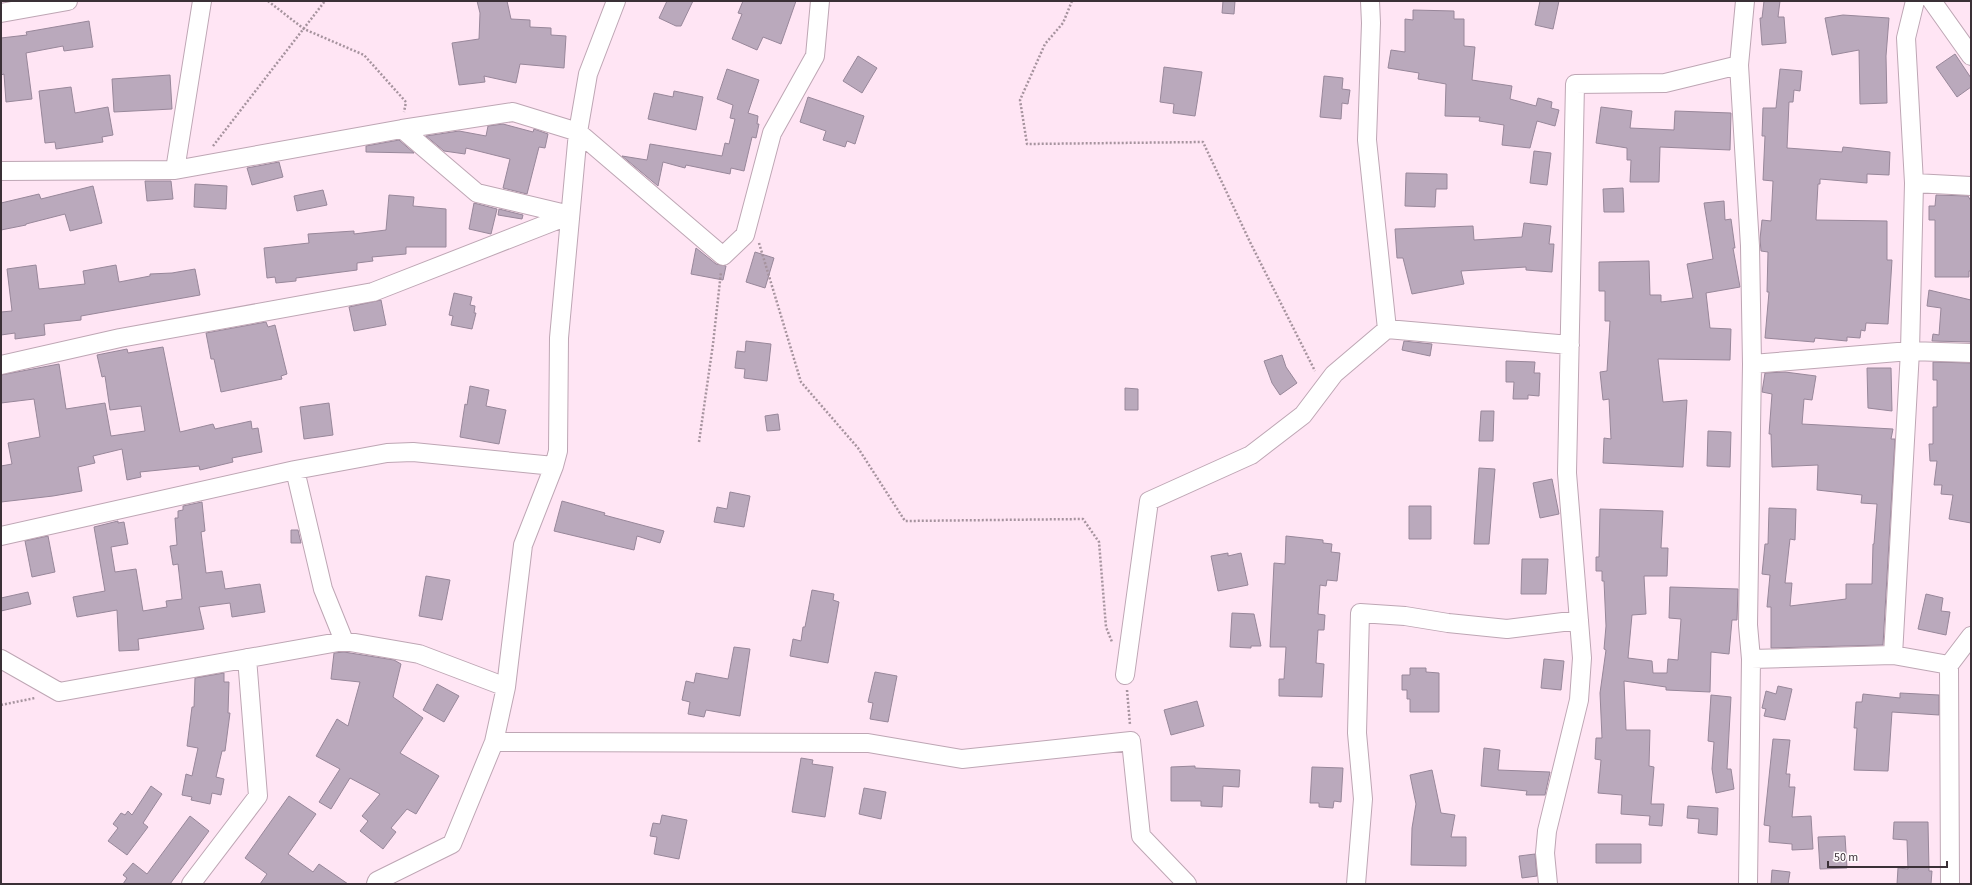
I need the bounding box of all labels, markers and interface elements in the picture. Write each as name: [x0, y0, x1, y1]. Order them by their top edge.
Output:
scale bar: [1828, 843, 1947, 869]
text: 50 m: [1834, 849, 1858, 866]

